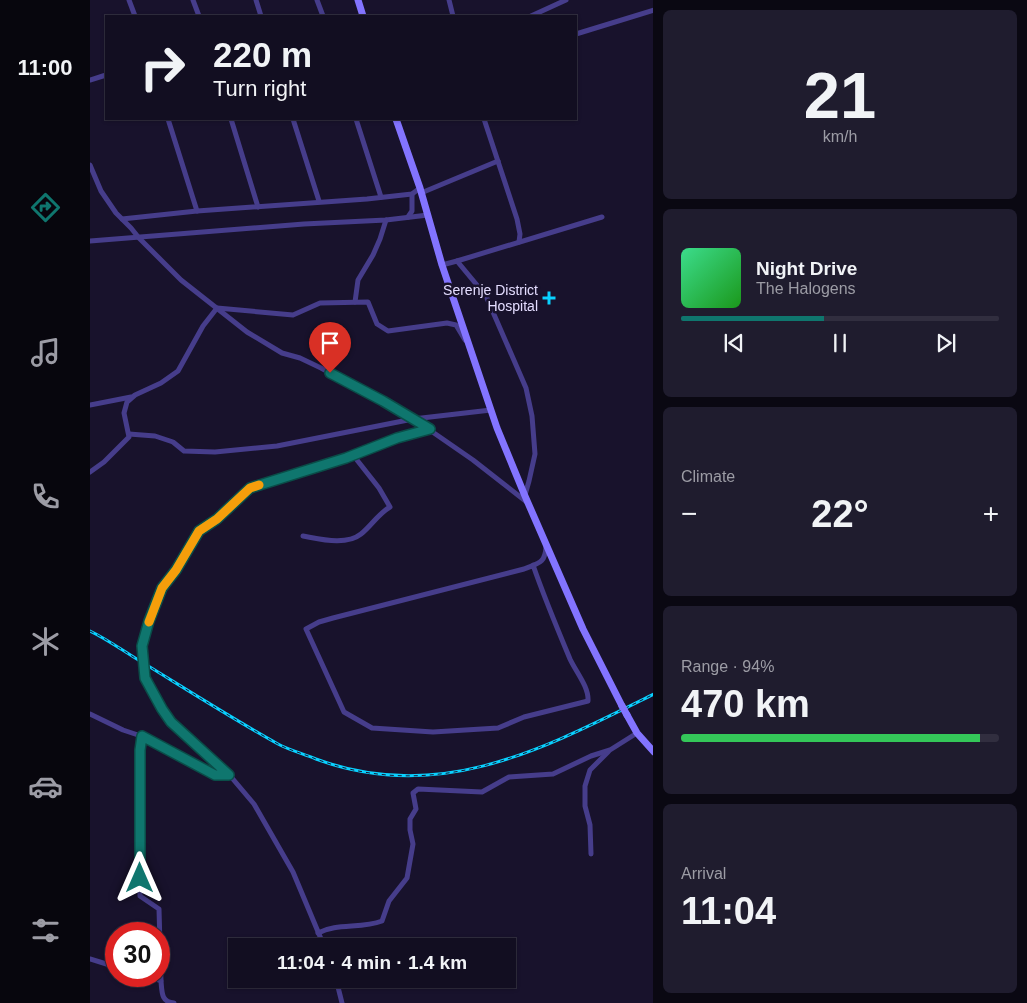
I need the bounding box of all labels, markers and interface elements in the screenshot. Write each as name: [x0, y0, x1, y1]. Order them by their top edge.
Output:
icon: right: [130, 35, 195, 100]
text: 220 m: [213, 35, 312, 74]
text: 11:00: [17, 55, 73, 80]
text: 21: [804, 59, 876, 132]
text: Turn right: [213, 76, 306, 101]
text: km/h: [823, 128, 857, 145]
icon: directions: [28, 190, 63, 225]
text: Night Drive: [756, 258, 857, 279]
text: The Halogens: [756, 280, 856, 297]
place label: Serenje District Hospital: [443, 282, 538, 314]
marker: Serenje District Hospital: [542, 291, 556, 305]
pin: [309, 322, 351, 373]
icon: arrive: [316, 329, 344, 357]
icon: previous: [720, 329, 748, 357]
icon: pause: [826, 329, 854, 357]
icon: next: [932, 329, 960, 357]
icon: music: [28, 335, 63, 370]
text: Climate: [681, 468, 735, 485]
icon: phone: [28, 479, 63, 514]
text: 22°: [811, 493, 869, 535]
text: −: [681, 498, 697, 529]
text: +: [983, 498, 999, 529]
icon: climate: [28, 624, 63, 659]
text: Range · 94%: [681, 658, 774, 675]
text: 470 km: [681, 683, 810, 725]
icon: car: [28, 769, 63, 804]
position arrow: [113, 851, 165, 903]
text: Arrival: [681, 865, 726, 882]
text: 11:04: [681, 890, 776, 932]
icon: filters: [28, 913, 63, 948]
speed limit sign: 30: [105, 922, 170, 987]
text: 11:04 · 4 min · 1.4 km: [277, 952, 467, 973]

